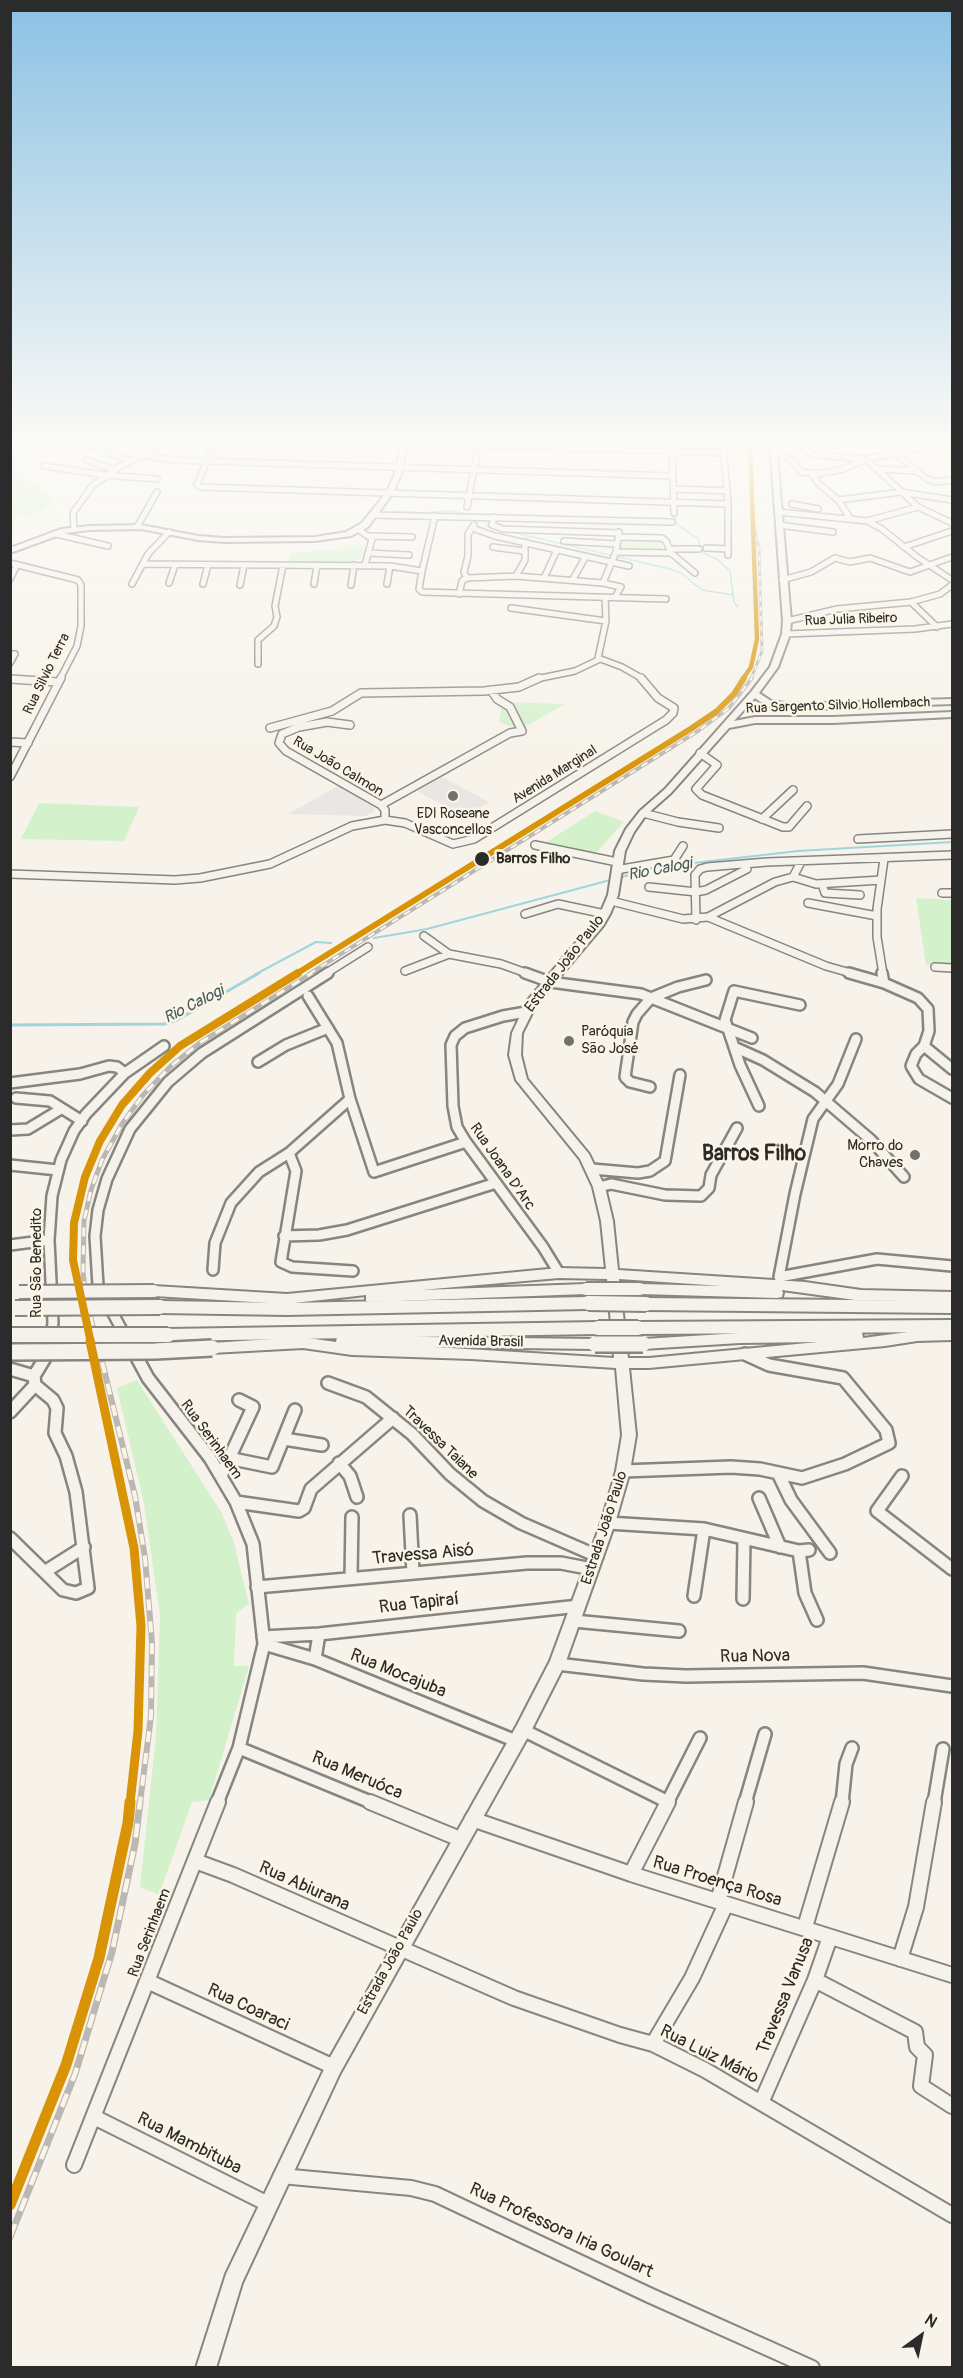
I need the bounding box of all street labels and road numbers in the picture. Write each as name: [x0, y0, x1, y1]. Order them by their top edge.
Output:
street label: Rua Julia Ribeiro: [804, 610, 898, 630]
street label: Rua Silvio Terra: [20, 631, 74, 717]
street label: Rua Sargento Silvio Hollembach: [745, 694, 931, 718]
street label: Rua João Calmon: [290, 733, 386, 801]
street label: Avenida Marginal: [510, 742, 600, 808]
street label: Estrada João Paulo: [521, 912, 609, 1016]
street label: Rua Joana D'Arc: [465, 1120, 539, 1214]
street label: Rua Sāo Benedito: [28, 1208, 46, 1318]
street label: Avenida Brasil: [438, 1332, 524, 1352]
street label: Rua Serinhaem: [176, 1397, 246, 1483]
street label: Travessa Taiane: [399, 1403, 481, 1483]
street label: Estrada João Paulo: [578, 1469, 632, 1587]
street label: Travessa Aisó: [371, 1540, 475, 1570]
street label: Rua Tapiraí: [378, 1589, 460, 1619]
street label: Rua Mocajuba: [347, 1645, 449, 1703]
street label: Rua Nova: [720, 1646, 790, 1668]
street label: Rua Meruóca: [308, 1747, 406, 1805]
street label: Rua Proença Rosa: [650, 1852, 784, 1912]
street label: Rua Abiurana: [255, 1857, 353, 1917]
street label: Rua Serinhaem: [125, 1886, 175, 1980]
street label: Estrada João Paulo: [354, 1906, 428, 2018]
street label: Travessa Vanusa: [753, 1935, 819, 2057]
street label: Rua Coaraci: [204, 1980, 292, 2036]
street label: Rua Luiz Mário: [656, 2021, 762, 2089]
street label: Rua Mambituba: [133, 2108, 245, 2180]
street label: Rua Professora Iria Goulart: [466, 2179, 656, 2283]

